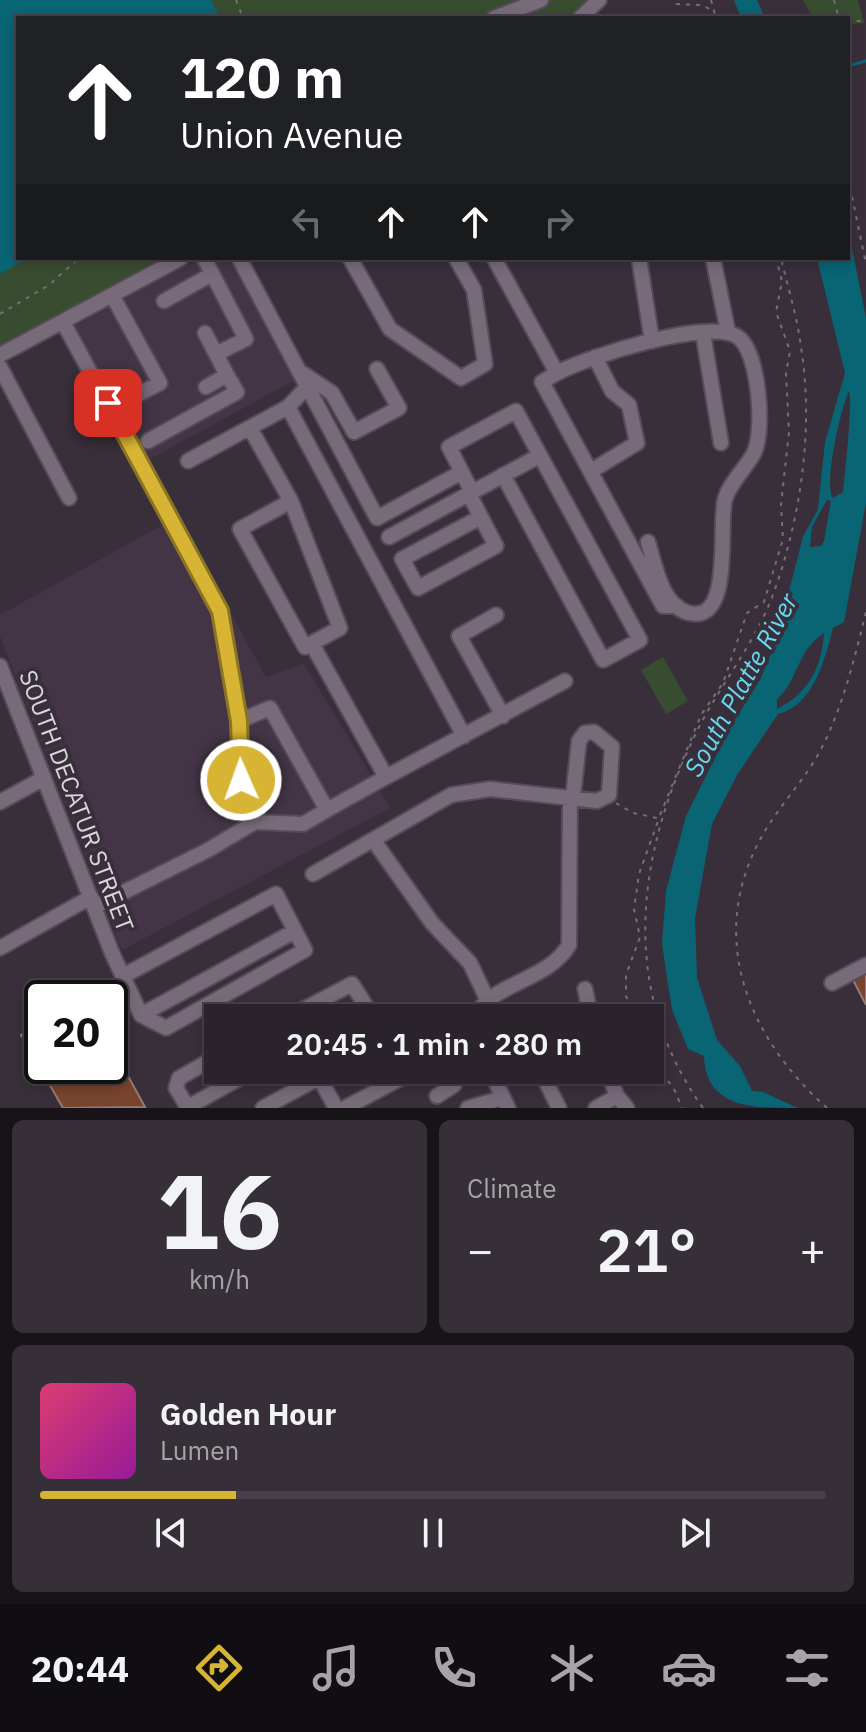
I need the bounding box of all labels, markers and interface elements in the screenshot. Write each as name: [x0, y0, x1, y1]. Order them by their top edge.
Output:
text: 120 m: [180, 41, 344, 113]
icon: ahead: [48, 48, 152, 152]
text: Union Avenue: [180, 111, 403, 158]
icon: left: [285, 200, 329, 244]
icon: ahead: [369, 200, 413, 244]
icon: ahead: [453, 200, 497, 244]
icon: right: [537, 200, 581, 244]
pin: [74, 369, 142, 437]
icon: arrive: [86, 381, 130, 425]
water label: South Platte River: [676, 586, 805, 782]
street label: SOUTH DECATUR STREET: [12, 665, 142, 936]
position arrow: [199, 738, 283, 822]
speed limit sign: 20: [24, 980, 128, 1084]
text: 20:45 · 1 min · 280 m: [286, 1024, 582, 1063]
text: 16: [157, 1142, 282, 1278]
text: Climate: [467, 1171, 557, 1205]
text: 21°: [596, 1210, 697, 1289]
text: −: [467, 1221, 493, 1278]
text: +: [800, 1221, 826, 1278]
text: km/h: [189, 1262, 250, 1296]
text: Golden Hour: [160, 1394, 336, 1433]
text: Lumen: [160, 1433, 239, 1467]
icon: previous: [149, 1511, 193, 1555]
icon: pause: [411, 1511, 455, 1555]
icon: next: [673, 1511, 717, 1555]
icon: directions: [191, 1640, 247, 1696]
icon: music: [308, 1640, 364, 1696]
icon: phone: [426, 1640, 482, 1696]
icon: climate: [544, 1640, 600, 1696]
icon: car: [661, 1640, 717, 1696]
icon: filters: [779, 1640, 835, 1696]
text: 20:44: [31, 1645, 129, 1692]

